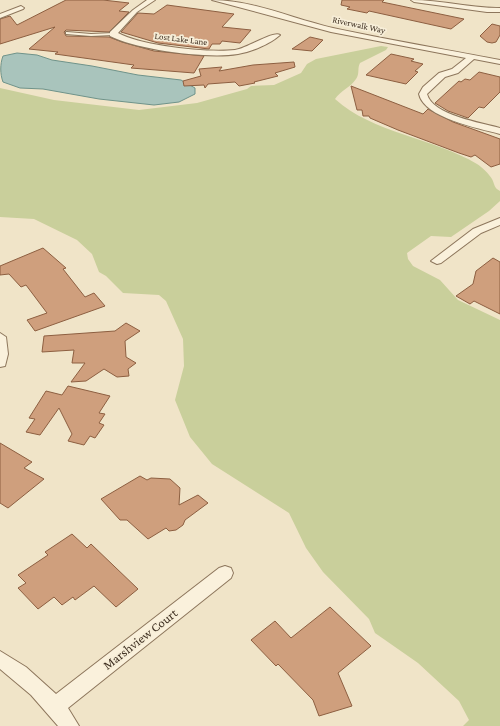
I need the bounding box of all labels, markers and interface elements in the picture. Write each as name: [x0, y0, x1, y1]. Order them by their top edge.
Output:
street label: Riverwalk Way: [332, 15, 387, 36]
street label: Lost Lake Lane: [154, 31, 208, 47]
street label: Marshview Court: [100, 605, 181, 673]

